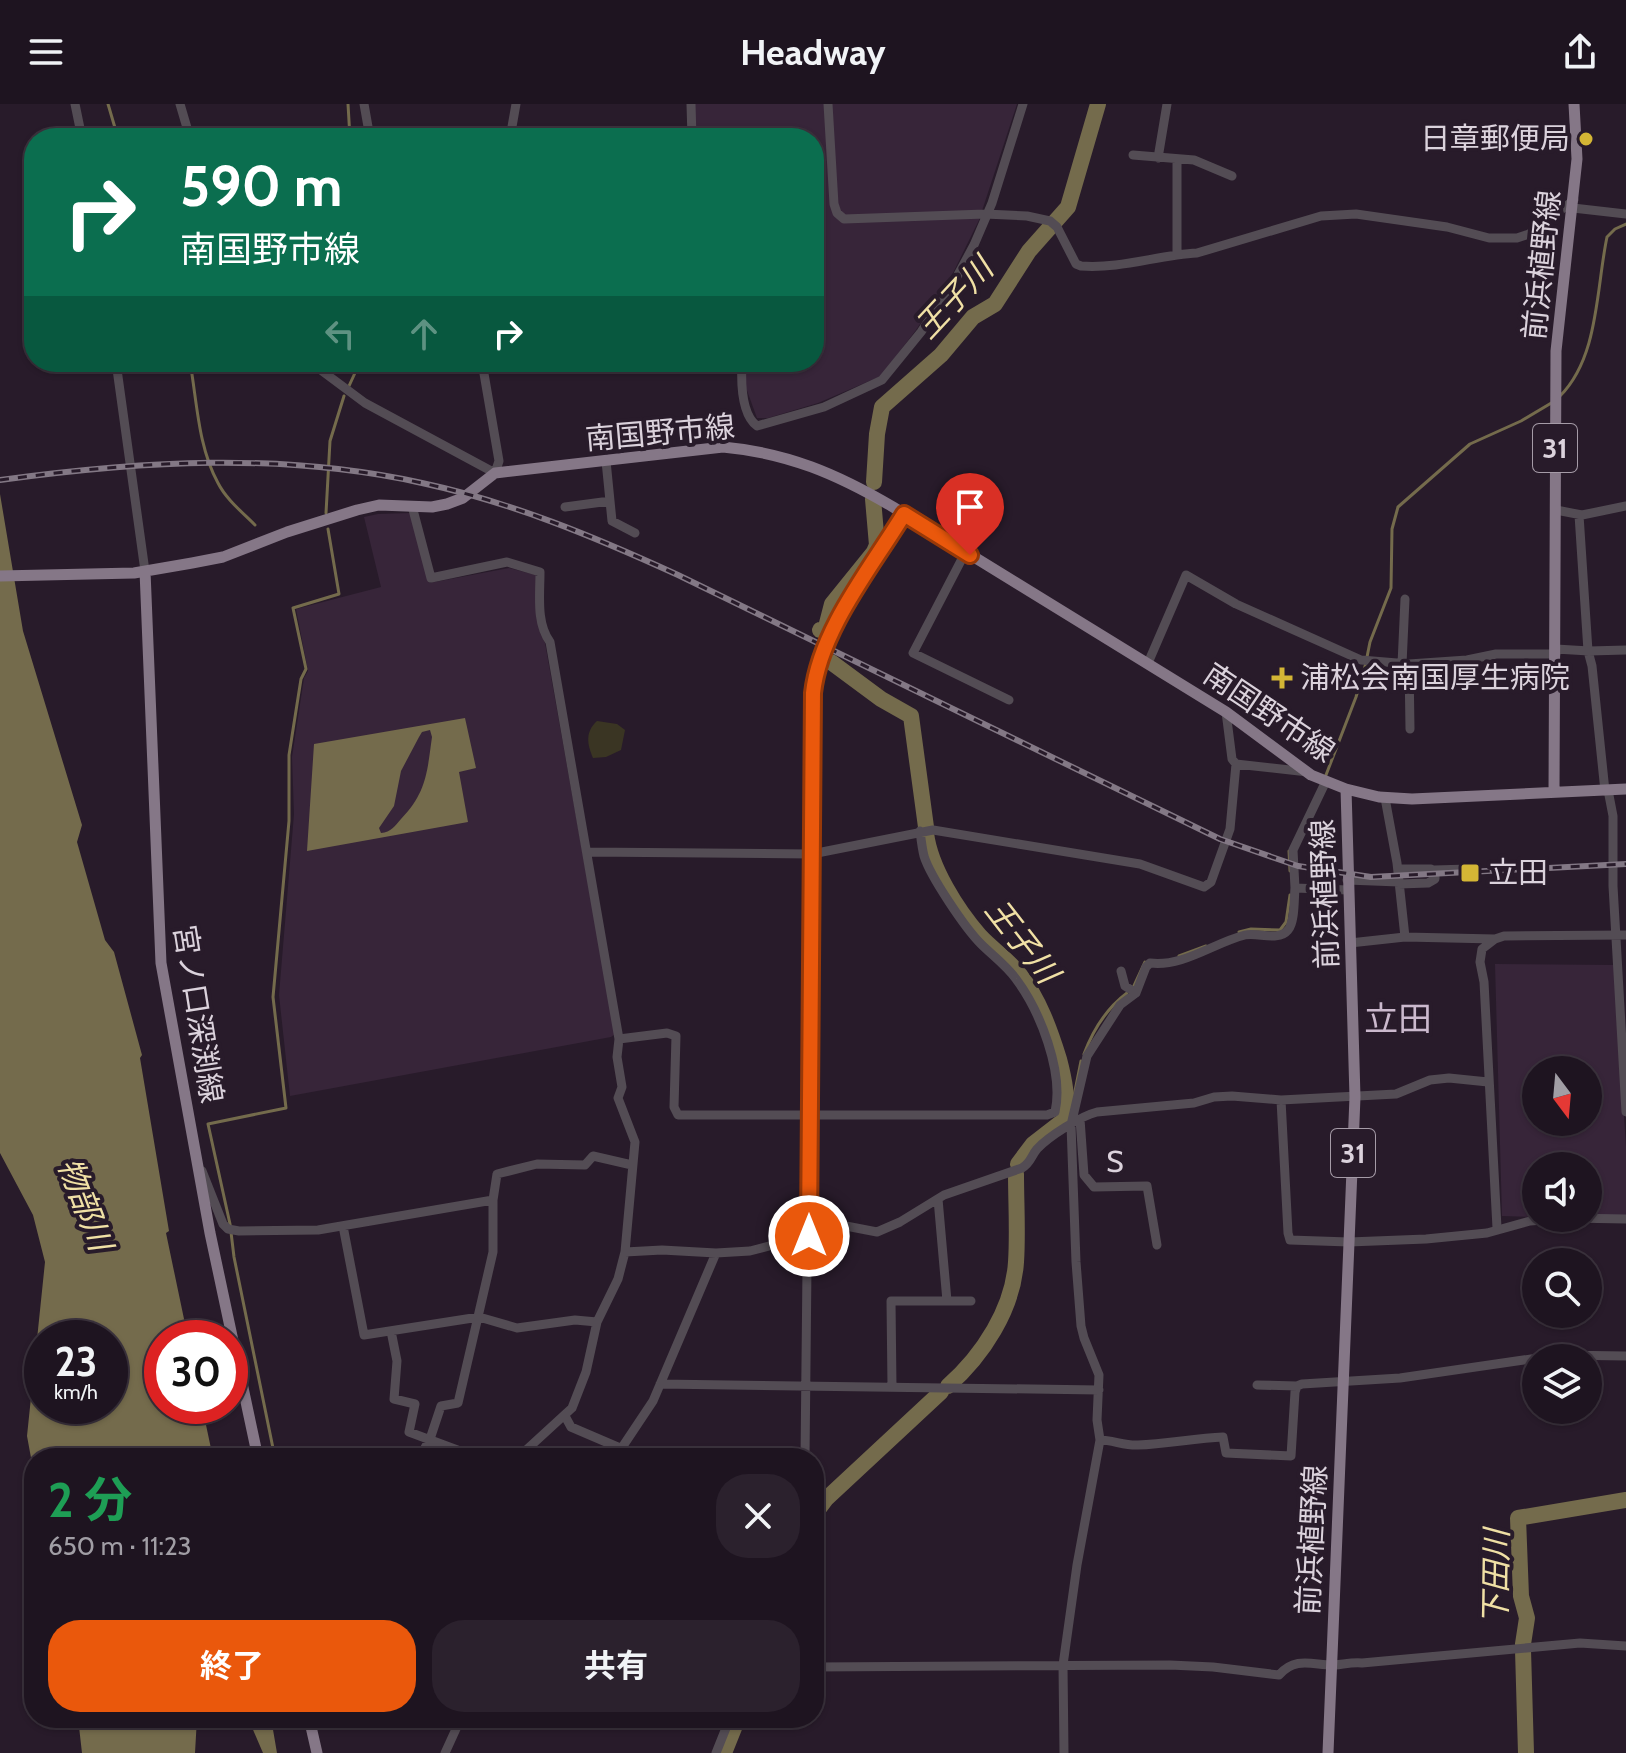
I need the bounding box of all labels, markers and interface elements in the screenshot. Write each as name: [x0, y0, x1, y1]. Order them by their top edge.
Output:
icon: menu: [24, 30, 68, 74]
text: Headway: [740, 30, 886, 74]
icon: share: [1558, 30, 1602, 74]
place label: 日章郵便局: [1420, 120, 1570, 157]
marker: 日章郵便局: [1577, 130, 1595, 148]
text: 590 m: [180, 152, 342, 220]
icon: right: [48, 160, 152, 264]
street label: 前浜植野線: [1515, 188, 1568, 341]
text: 南国野市線: [180, 227, 360, 271]
water label: 王子川: [907, 247, 1003, 346]
icon: left: [318, 312, 362, 356]
icon: ahead: [402, 312, 446, 356]
icon: right: [486, 312, 530, 356]
street label: 南国野市線: [584, 408, 736, 457]
road number: 31: [1533, 424, 1577, 472]
pin: [936, 473, 1004, 555]
icon: arrive: [948, 485, 992, 529]
street label: 南国野市線: [1197, 655, 1342, 770]
place label: 浦松会南国厚生病院: [1300, 659, 1570, 696]
marker: 浦松会南国厚生病院: [1271, 667, 1293, 689]
street label: 前浜植野線: [1303, 818, 1346, 970]
place label: 立田: [1488, 854, 1548, 891]
marker: 立田: [1459, 862, 1481, 884]
water label: 王子川: [977, 891, 1069, 993]
street label: 宮ノ口深渕線: [166, 922, 231, 1106]
district label: 立田: [1364, 998, 1432, 1040]
north arrow: [1522, 1056, 1602, 1136]
map controls: [1522, 1056, 1602, 1424]
road number: 31: [1331, 1129, 1375, 1177]
street label: S: [1106, 1143, 1124, 1180]
water label: 物部川: [50, 1152, 122, 1258]
button: sound: [1522, 1152, 1602, 1232]
position arrow: [767, 1194, 851, 1278]
button: search: [1522, 1248, 1602, 1328]
speed limit sign: 30: [144, 1320, 248, 1424]
text: 23: [55, 1337, 97, 1386]
button: layers: [1522, 1344, 1602, 1424]
text: km/h: [54, 1380, 98, 1404]
street label: 前浜植野線: [1289, 1464, 1334, 1616]
text: 2 分: [48, 1471, 132, 1529]
button: close: [716, 1474, 800, 1558]
water label: 下田川: [1475, 1526, 1516, 1625]
text: 650 m · 11:23: [48, 1530, 192, 1562]
button: 終了: [48, 1620, 416, 1712]
button: 共有: [432, 1620, 800, 1712]

